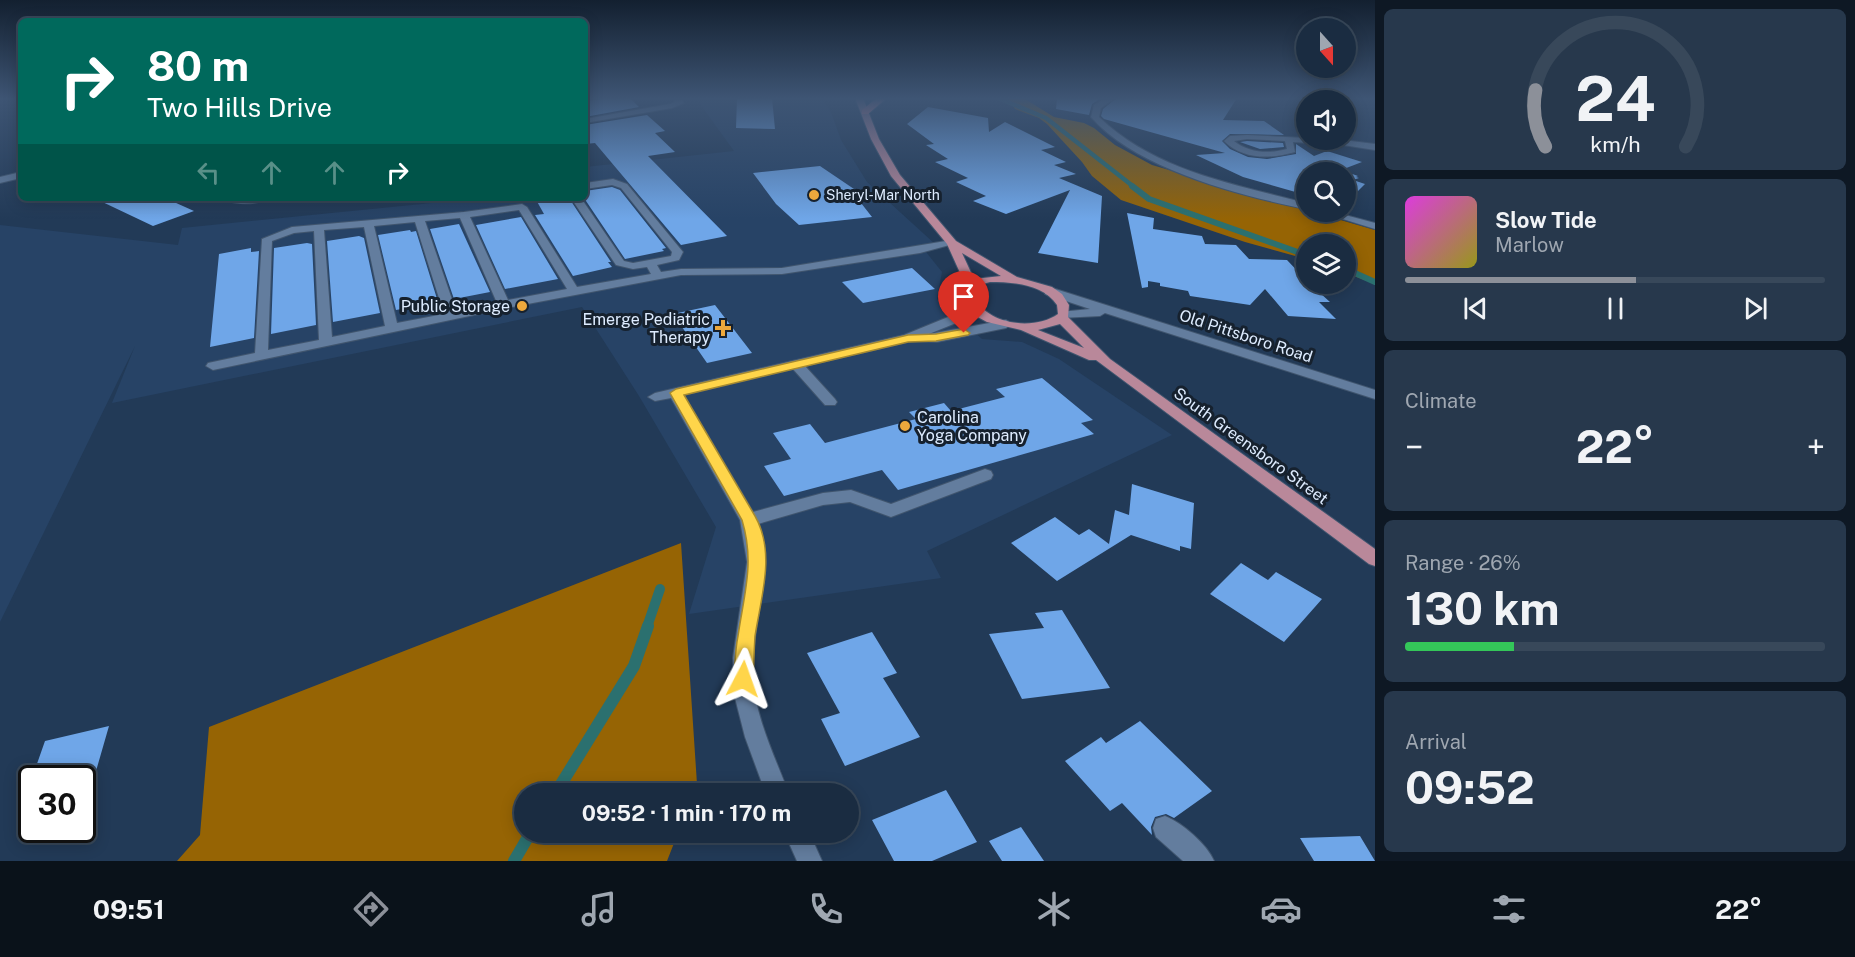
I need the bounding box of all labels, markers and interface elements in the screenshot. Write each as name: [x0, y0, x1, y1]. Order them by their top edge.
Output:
north arrow: [1296, 18, 1356, 78]
map controls: [1296, 18, 1356, 294]
text: 80 m: [147, 41, 249, 90]
icon: right: [48, 42, 126, 120]
text: 24: [1575, 62, 1655, 135]
button: sound: [1296, 90, 1356, 150]
text: Two Hills Drive: [147, 91, 332, 123]
text: km/h: [1590, 132, 1640, 157]
icon: left: [192, 156, 225, 189]
icon: ahead: [255, 156, 288, 189]
icon: ahead: [318, 156, 351, 189]
icon: right: [381, 156, 414, 189]
button: search: [1296, 162, 1356, 222]
place label: Sheryl-Mar North: [826, 187, 940, 203]
marker: Sheryl-Mar North: [807, 188, 821, 202]
text: Slow Tide: [1495, 207, 1597, 233]
text: Marlow: [1495, 233, 1564, 257]
button: layers: [1296, 234, 1356, 294]
pin: [938, 271, 989, 333]
icon: arrive: [947, 280, 980, 313]
icon: previous: [1459, 292, 1492, 325]
icon: pause: [1599, 292, 1632, 325]
icon: next: [1739, 292, 1772, 325]
place label: Public Storage: [401, 297, 510, 316]
marker: Public Storage: [515, 299, 529, 313]
street label: Old Pittsboro Road: [1177, 306, 1315, 366]
place label: Emerge Pediatric Therapy: [582, 310, 710, 347]
marker: Emerge Pediatric Therapy: [714, 319, 732, 337]
street label: South Greensboro Street: [1170, 384, 1332, 508]
text: Climate: [1405, 389, 1477, 413]
place label: Carolina Yoga Company: [917, 408, 1027, 445]
marker: Carolina Yoga Company: [898, 419, 912, 433]
text: 22°: [1576, 420, 1654, 473]
text: −: [1405, 428, 1423, 466]
text: +: [1807, 428, 1825, 466]
text: Range · 26%: [1405, 551, 1521, 575]
text: 130 km: [1405, 582, 1560, 635]
position arrow: [711, 647, 775, 711]
text: Arrival: [1405, 730, 1467, 754]
text: 09:52: [1405, 761, 1535, 814]
speed limit sign: 30: [18, 765, 96, 843]
text: 09:52 · 1 min · 170 m: [582, 800, 791, 826]
icon: directions: [350, 888, 392, 930]
icon: music: [578, 888, 620, 930]
icon: phone: [805, 888, 847, 930]
icon: climate: [1033, 888, 1075, 930]
icon: car: [1260, 888, 1302, 930]
icon: filters: [1488, 888, 1530, 930]
text: 09:51: [93, 893, 165, 925]
text: 22°: [1715, 893, 1762, 925]

